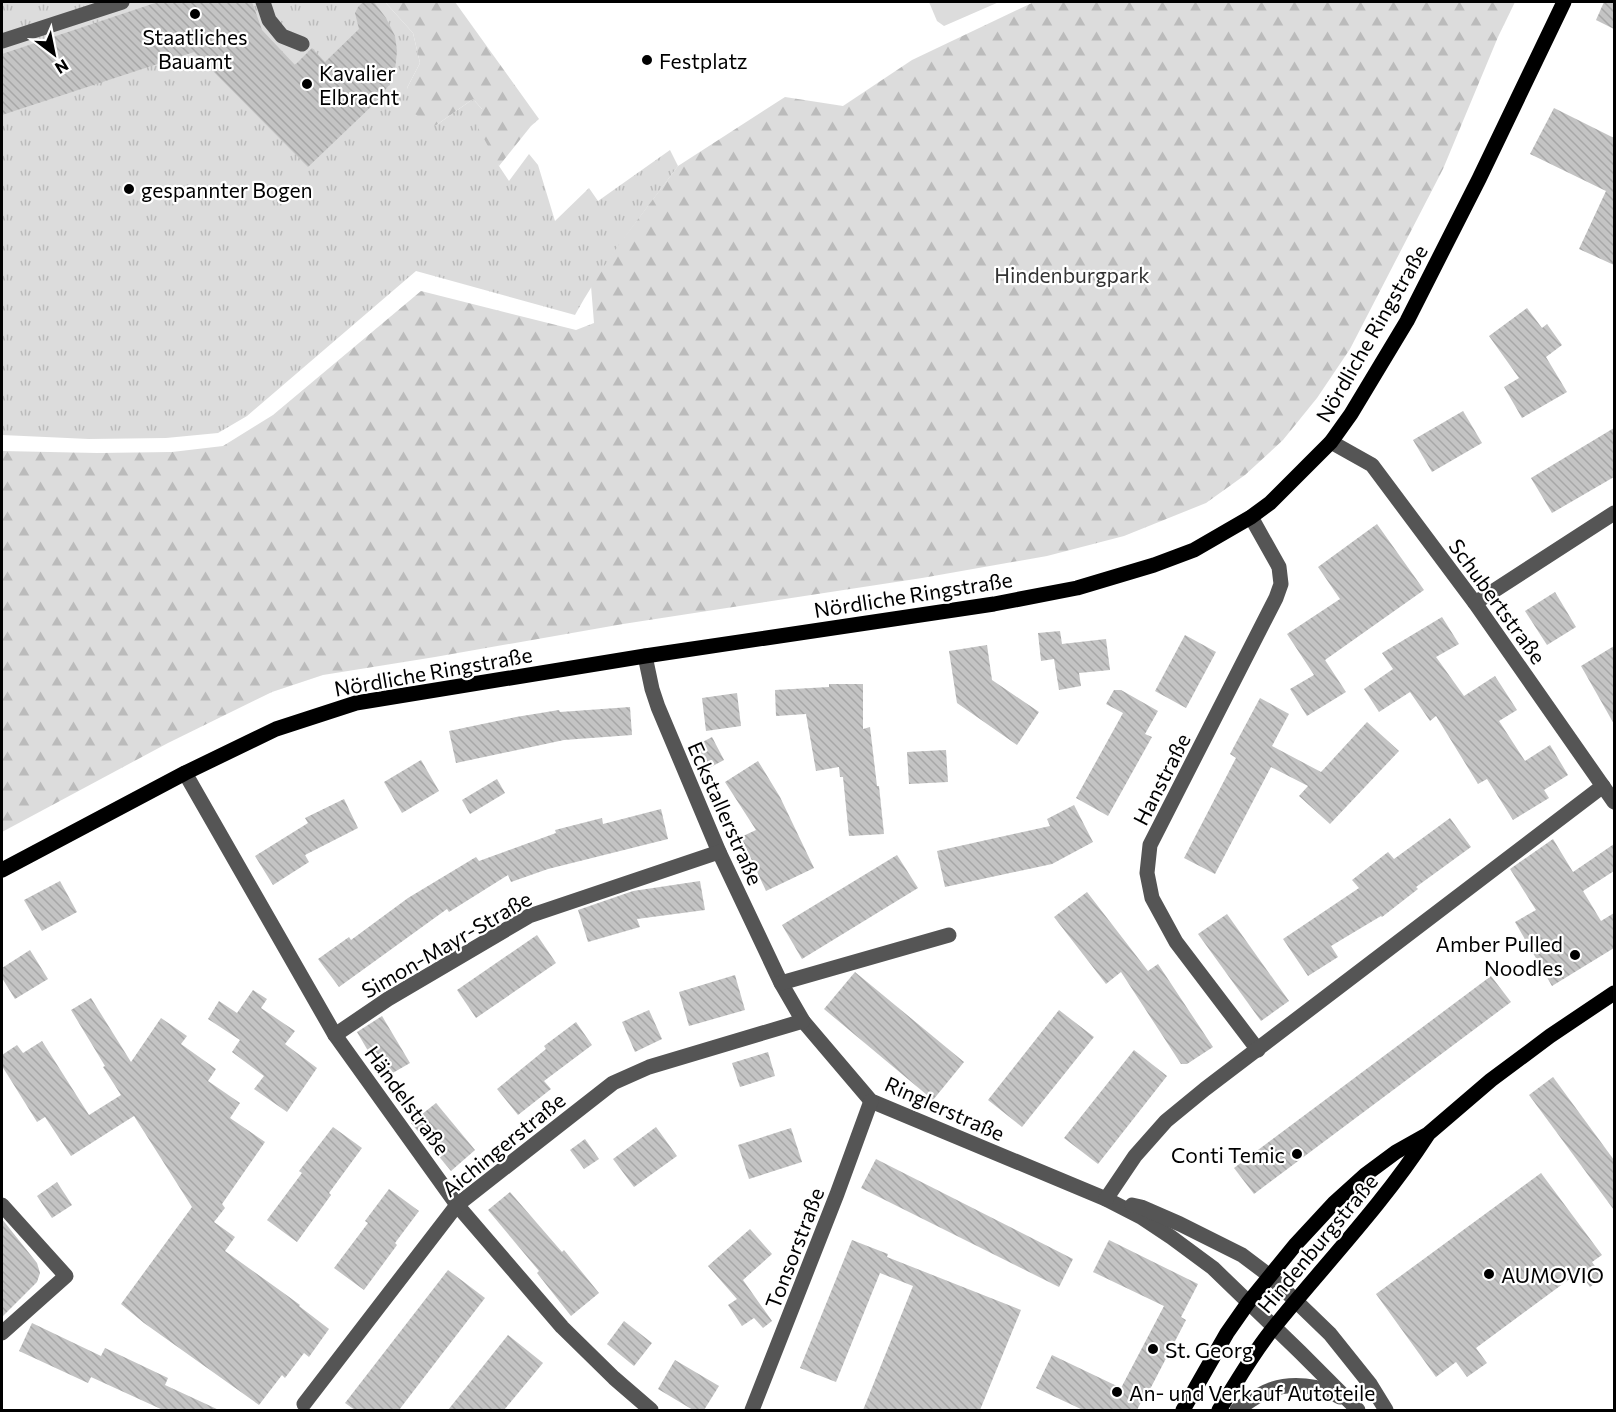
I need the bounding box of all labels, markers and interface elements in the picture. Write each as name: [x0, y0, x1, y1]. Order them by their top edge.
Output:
marker: Staatliches Bauamt: [188, 7, 202, 21]
north arrow: [24, 24, 84, 84]
place label: Staatliches Bauamt: [142, 24, 248, 73]
place label: Festplatz: [659, 48, 748, 73]
marker: Festplatz: [640, 53, 654, 67]
text: N: [52, 56, 72, 78]
place label: Kavalier Elbracht: [319, 60, 399, 109]
marker: Kavalier Elbracht: [300, 77, 314, 91]
place label: gespannter Bogen: [141, 177, 313, 202]
marker: gespannter Bogen: [122, 182, 136, 196]
street label: Nördliche Ringstraße: [1310, 240, 1432, 426]
park label: Hindenburgpark: [994, 262, 1150, 287]
street label: Schubertstraße: [1444, 534, 1552, 668]
street label: Nördliche Ringstraße: [812, 566, 1014, 622]
street label: Nördliche Ringstraße: [332, 641, 534, 701]
street label: Hanstraße: [1127, 729, 1195, 829]
street label: Eckstallerstraße: [683, 737, 769, 889]
street label: Simon-Mayr-Straße: [357, 885, 535, 1003]
place label: Amber Pulled Noodles: [1435, 931, 1563, 980]
marker: Amber Pulled Noodles: [1568, 948, 1582, 962]
street label: Händelstraße: [360, 1041, 456, 1159]
street label: Ringlerstraße: [881, 1070, 1009, 1146]
street label: Aichingerstraße: [436, 1087, 570, 1201]
place label: Conti Temic: [1171, 1142, 1285, 1167]
marker: Conti Temic: [1290, 1147, 1304, 1161]
street label: Hindenburgstraße: [1252, 1169, 1382, 1317]
street label: Tonsorstraße: [759, 1184, 829, 1312]
place label: AUMOVIO: [1501, 1262, 1604, 1287]
marker: AUMOVIO: [1482, 1267, 1496, 1281]
place label: St. Georg: [1165, 1337, 1253, 1362]
marker: St. Georg: [1146, 1342, 1160, 1356]
place label: An- und Verkauf Autoteile: [1129, 1380, 1375, 1405]
marker: An- und Verkauf Autoteile: [1110, 1385, 1124, 1399]

